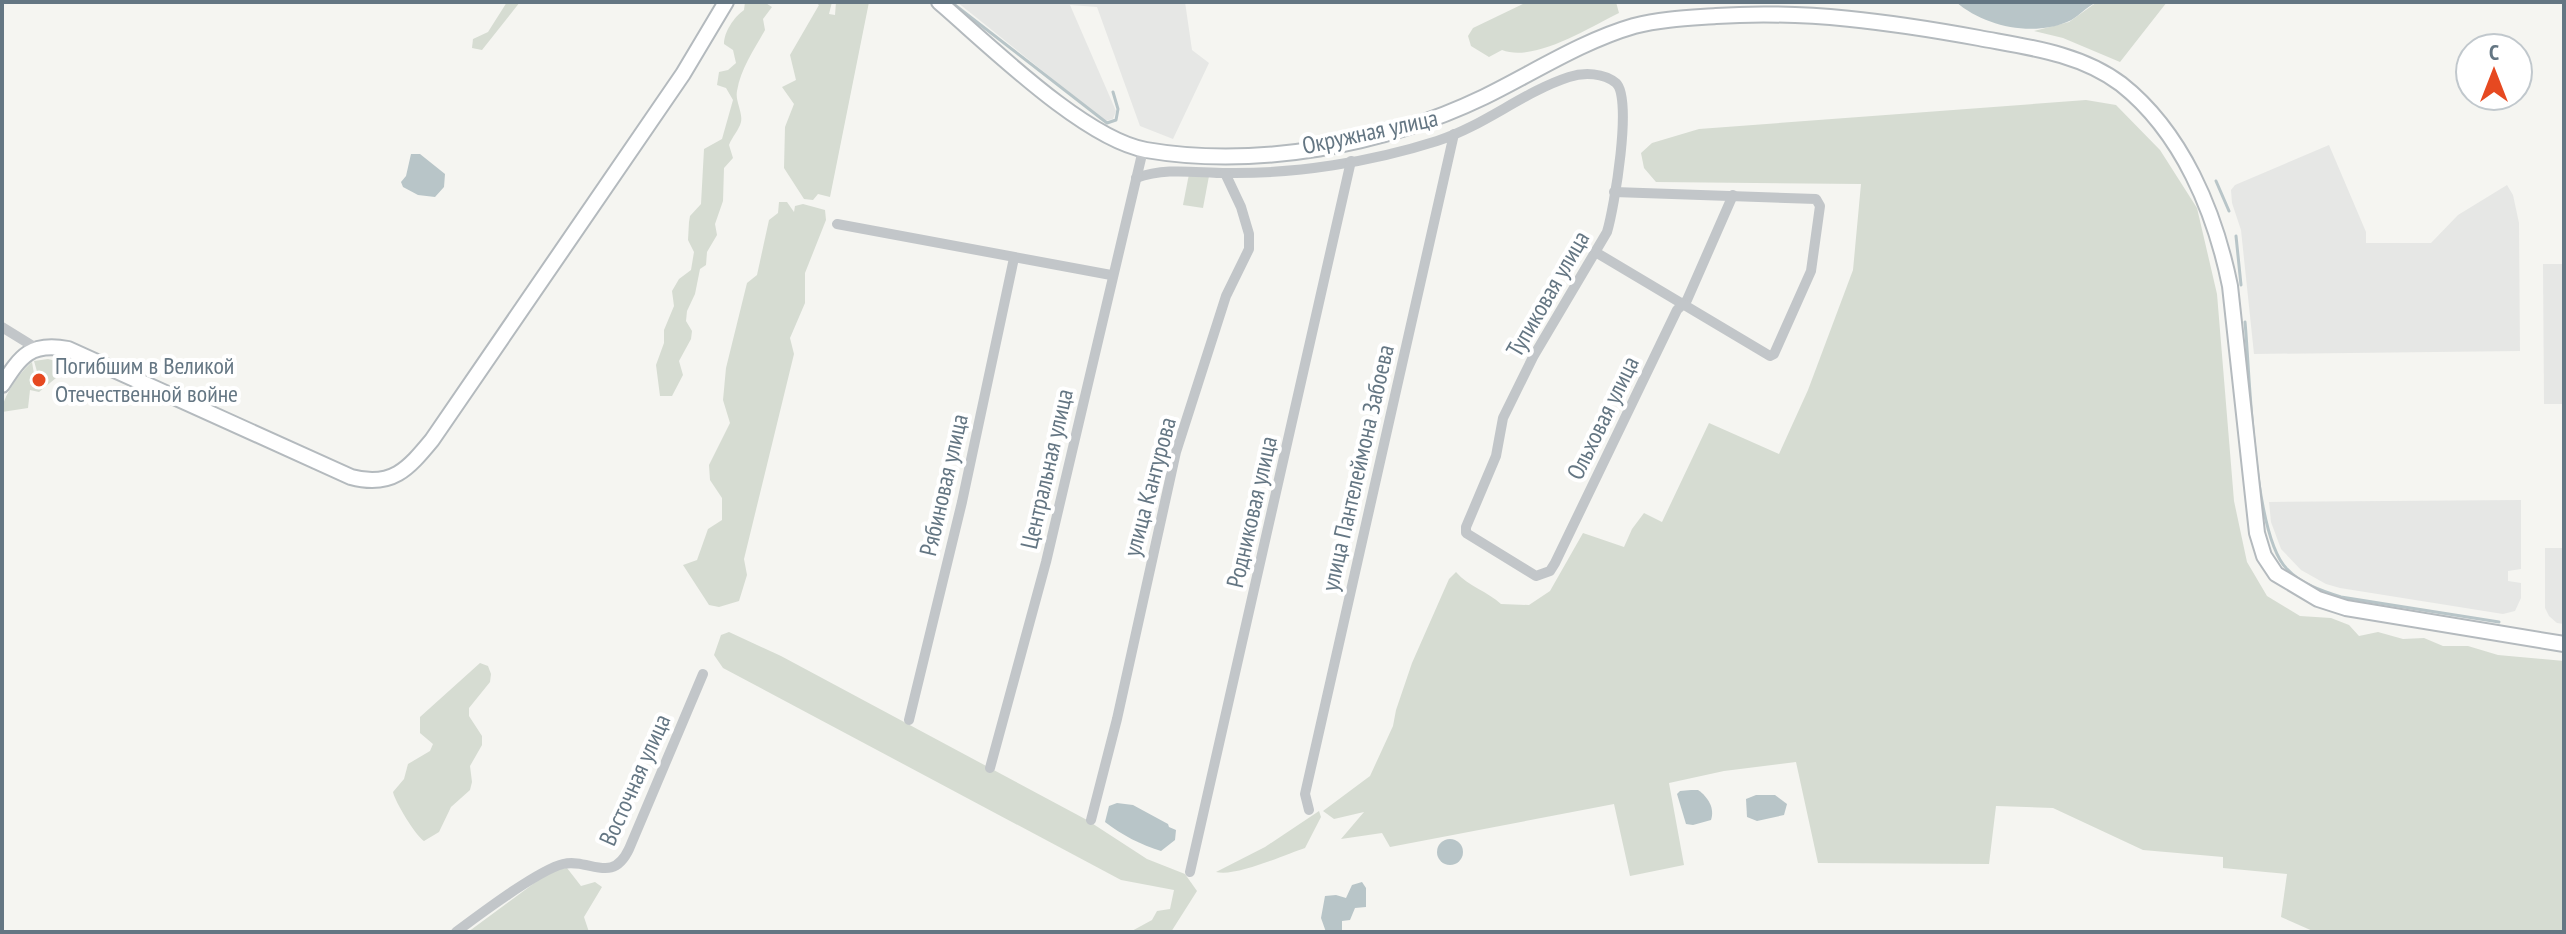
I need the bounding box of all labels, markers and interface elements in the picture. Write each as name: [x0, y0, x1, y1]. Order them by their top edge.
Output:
north arrow: [2454, 32, 2534, 112]
text: С: [2489, 38, 2499, 66]
street label: Окружная улица: [1299, 102, 1441, 161]
street label: Тупиковая улица: [1499, 225, 1596, 362]
street label: улица Пантелеймона Забоева: [1314, 342, 1401, 594]
place label: Погибшим в Великой Отечественной войне: [55, 350, 238, 409]
street label: Ольховая улица: [1559, 351, 1646, 485]
marker: Погибшим в Великой Отечественной войне: [30, 371, 48, 389]
street label: Центральная улица: [1013, 386, 1080, 552]
street label: Рябиновая улица: [912, 411, 975, 559]
street label: улица Кантурова: [1116, 414, 1183, 560]
street label: Родниковая улица: [1219, 433, 1284, 590]
street label: Восточная улица: [592, 709, 677, 850]

